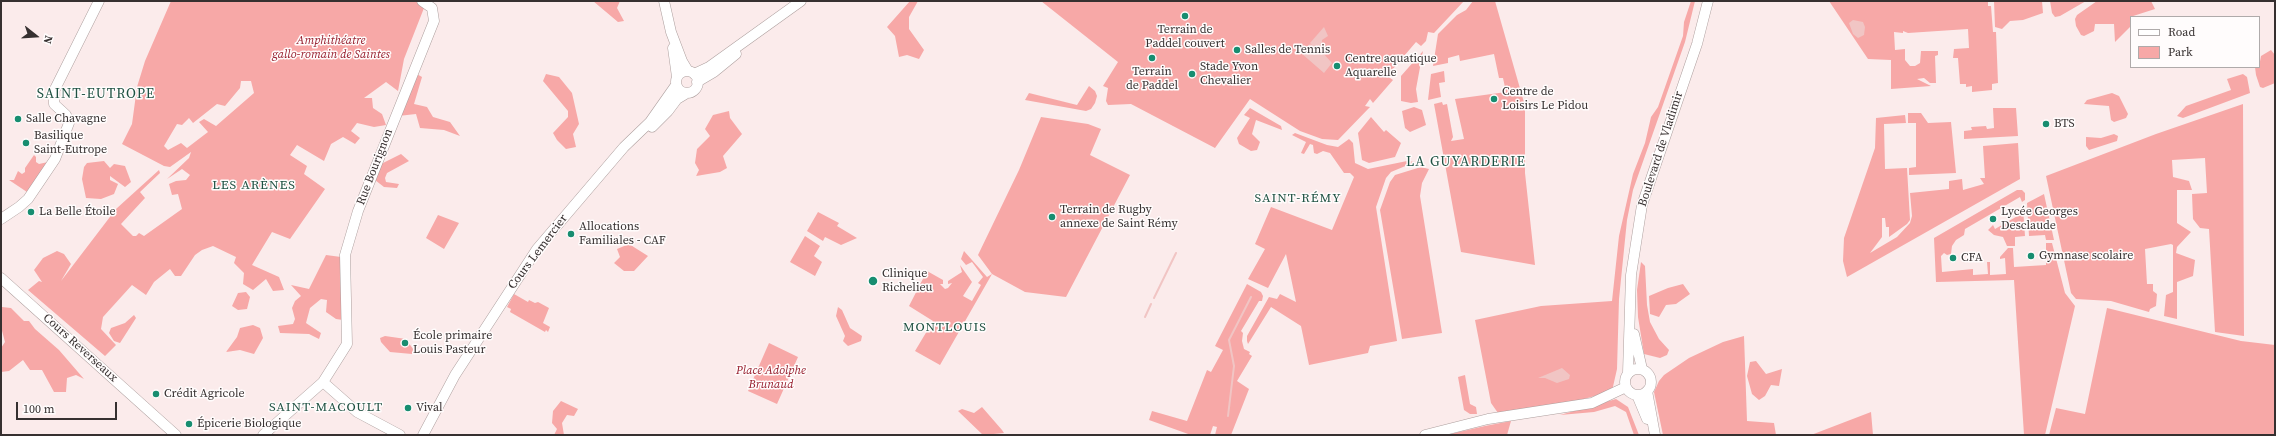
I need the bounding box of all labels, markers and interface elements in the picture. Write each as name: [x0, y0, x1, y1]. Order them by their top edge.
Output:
marker: Terrain de Paddel couvert: [1180, 11, 1190, 21]
north arrow: [16, 16, 56, 56]
legend: [2130, 16, 2260, 68]
place label: Terrain de Paddel couvert: [1145, 23, 1225, 51]
text: Road: [2168, 24, 2195, 40]
text: N: [40, 34, 56, 46]
park label: Amphithéatre gallo-romain de Saintes: [272, 34, 390, 62]
place label: Salles de Tennis: [1245, 43, 1330, 57]
text: Park: [2168, 44, 2193, 60]
marker: Salles de Tennis: [1232, 45, 1242, 55]
place label: Centre aquatique Aquarelle: [1345, 52, 1437, 80]
marker: Terrain de Paddel: [1147, 53, 1157, 63]
place label: Stade Yvon Chevalier: [1200, 60, 1258, 88]
marker: Centre aquatique Aquarelle: [1332, 61, 1342, 71]
place label: Terrain de Paddel: [1126, 65, 1178, 93]
marker: Stade Yvon Chevalier: [1187, 69, 1197, 79]
place label: Centre de Loisirs Le Pidou: [1502, 85, 1588, 113]
district label: SAINT-EUTROPE: [37, 86, 155, 102]
street label: Boulevard de Vladimir: [1636, 90, 1686, 208]
marker: Centre de Loisirs Le Pidou: [1489, 94, 1499, 104]
place label: Salle Chavagne: [26, 112, 106, 126]
marker: Salle Chavagne: [13, 114, 23, 124]
place label: BTS: [2054, 117, 2075, 131]
marker: BTS: [2041, 119, 2051, 129]
street label: Rue Bourignon: [354, 127, 396, 207]
place label: Basilique Saint-Eutrope: [34, 129, 107, 157]
marker: Basilique Saint-Eutrope: [21, 138, 31, 148]
district label: LA GUYARDERIE: [1406, 154, 1526, 170]
district label: LES ARÈNES: [212, 178, 296, 194]
district label: SAINT-RÉMY: [1255, 191, 1341, 207]
place label: Terrain de Rugby annexe de Saint Rémy: [1060, 203, 1178, 231]
place label: La Belle Étoile: [39, 205, 116, 219]
place label: Lycée Georges Desclaude: [2001, 205, 2078, 233]
marker: La Belle Étoile: [26, 207, 36, 217]
street label: Cours Lemercier: [505, 212, 571, 292]
marker: Terrain de Rugby annexe de Saint Rémy: [1047, 212, 1057, 222]
marker: Lycée Georges Desclaude: [1988, 214, 1998, 224]
place label: Allocations Familiales - CAF: [579, 220, 666, 248]
marker: Allocations Familiales - CAF: [566, 229, 576, 239]
place label: Gymnase scolaire: [2039, 249, 2133, 263]
place label: CFA: [1961, 251, 1983, 265]
marker: Gymnase scolaire: [2026, 251, 2036, 261]
marker: CFA: [1948, 253, 1958, 263]
place label: Clinique Richelieu: [882, 267, 933, 295]
marker: Clinique Richelieu: [867, 275, 879, 287]
street label: Cours Reverseaux: [40, 311, 120, 385]
district label: MONTLOUIS: [903, 320, 987, 336]
place label: École primaire Louis Pasteur: [413, 329, 492, 357]
marker: École primaire Louis Pasteur: [400, 338, 410, 348]
park label: Place Adolphe Brunaud: [736, 364, 806, 392]
place label: Crédit Agricole: [164, 387, 245, 401]
marker: Crédit Agricole: [151, 389, 161, 399]
scale bar: [18, 394, 119, 420]
district label: SAINT-MACOULT: [269, 400, 383, 416]
text: 100 m: [23, 401, 55, 417]
place label: Vival: [416, 401, 443, 415]
marker: Vival: [403, 403, 413, 413]
place label: Épicerie Biologique: [197, 417, 301, 431]
marker: Épicerie Biologique: [184, 419, 194, 429]

